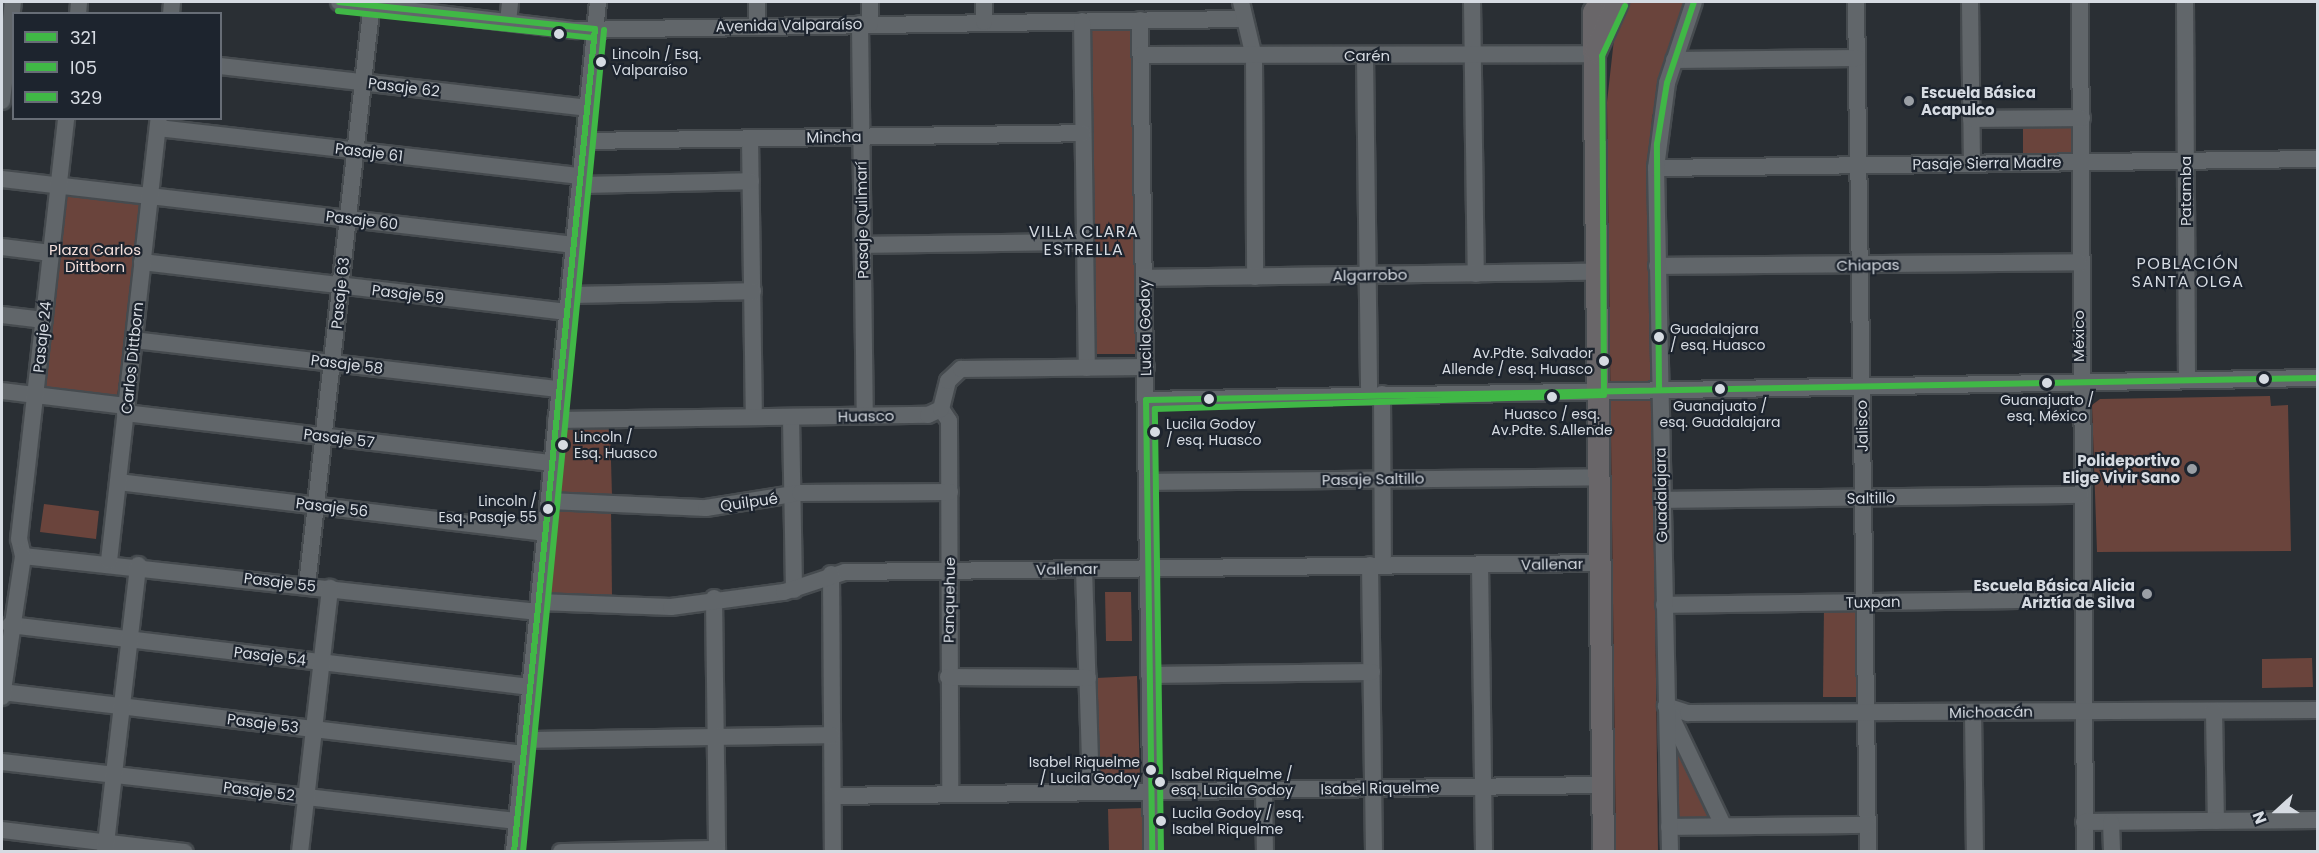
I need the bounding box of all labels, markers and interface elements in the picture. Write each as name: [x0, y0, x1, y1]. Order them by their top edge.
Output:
legend: [12, 12, 222, 120]
street label: Avenida Valparaíso: [716, 15, 862, 35]
text: 321: [70, 25, 97, 50]
unlabelled marker: [553, 28, 565, 40]
place label: Lincoln / Esq. Valparaíso: [612, 46, 701, 78]
street label: Carén: [1344, 47, 1390, 65]
text: I05: [70, 55, 97, 80]
marker: Lincoln / Esq. Valparaíso: [595, 56, 607, 68]
street label: Pasaje 62: [367, 74, 441, 100]
place label: Escuela Básica Acapulco: [1921, 83, 2036, 118]
text: 329: [70, 85, 102, 110]
marker: Escuela Básica Acapulco: [1902, 94, 1916, 108]
street label: Mincha: [806, 128, 862, 146]
street label: Pasaje 61: [334, 139, 404, 165]
street label: Pasaje Sierra Madre: [1912, 153, 2062, 173]
street label: Patamba: [2177, 156, 2195, 226]
street label: Pasaje Quilmarí: [852, 161, 872, 279]
street label: Pasaje 60: [325, 207, 399, 233]
district label: VILLA CLARA ESTRELLA: [1029, 222, 1139, 260]
park label: Plaza Carlos Dittborn: [49, 240, 141, 275]
district label: POBLACIÓN SANTA OLGA: [2132, 254, 2244, 292]
street label: Chiapas: [1836, 255, 1900, 275]
street label: Pasaje 63: [327, 256, 353, 330]
street label: Algarrobo: [1333, 265, 1407, 285]
street label: Lucila Godoy: [1135, 280, 1155, 376]
street label: Pasaje 59: [371, 281, 445, 307]
street label: Pasaje 24: [29, 300, 55, 374]
street label: Carlos Dittborn: [117, 301, 147, 415]
street label: México: [2070, 310, 2088, 362]
place label: Guadalajara / esq. Huasco: [1670, 321, 1765, 354]
marker: Guadalajara / esq. Huasco: [1653, 331, 1665, 343]
place label: Av.Pdte. Salvador Allende / esq. Huasco: [1442, 345, 1593, 378]
street label: Pasaje 58: [310, 351, 384, 377]
marker: Av.Pdte. Salvador Allende / esq. Huasco: [1598, 355, 1610, 367]
unlabelled marker: [2258, 373, 2270, 385]
marker: Guanajuato / esq. México: [2041, 377, 2053, 389]
marker: Guanajuato / esq. Guadalajara: [1714, 383, 1726, 395]
marker: Huasco / esq. Av.Pdte. S.Allende: [1546, 391, 1558, 403]
place label: Guanajuato / esq. México: [2000, 392, 2094, 424]
unlabelled marker: [1203, 393, 1215, 405]
place label: Guanajuato / esq. Guadalajara: [1660, 398, 1780, 430]
street label: Jalisco: [1853, 400, 1871, 452]
place label: Huasco / esq. Av.Pdte. S.Allende: [1491, 406, 1613, 438]
street label: Huasco: [838, 407, 894, 425]
place label: Lucila Godoy / esq. Huasco: [1166, 416, 1261, 448]
street label: Pasaje 57: [302, 425, 376, 451]
marker: Lucila Godoy / esq. Huasco: [1149, 426, 1161, 438]
place label: Lincoln / Esq. Huasco: [574, 429, 658, 461]
marker: Lincoln / Esq. Huasco: [557, 439, 569, 451]
street label: Guadalajara: [1651, 447, 1671, 543]
place label: Polideportivo Elige Vivir Sano: [2063, 451, 2180, 486]
marker: Polideportivo Elige Vivir Sano: [2185, 462, 2199, 476]
street label: Pasaje Saltillo: [1322, 469, 1424, 489]
street label: Quilpué: [719, 489, 779, 515]
street label: Saltillo: [1846, 489, 1896, 507]
place label: Lincoln / Esq. Pasaje 55: [439, 493, 537, 526]
street label: Pasaje 56: [295, 494, 369, 520]
marker: Lincoln / Esq. Pasaje 55: [542, 503, 554, 515]
street label: Vallenar: [1521, 554, 1583, 574]
street label: Panquehue: [939, 557, 959, 643]
street label: Vallenar: [1036, 559, 1098, 579]
street label: Pasaje 55: [243, 569, 317, 595]
place label: Escuela Básica Alicia Ariztía de Silva: [1973, 576, 2135, 611]
marker: Escuela Básica Alicia Ariztía de Silva: [2140, 587, 2154, 601]
street label: Tuxpan: [1845, 593, 1901, 611]
street label: Pasaje 54: [233, 643, 307, 669]
street label: Michoacán: [1949, 702, 2033, 722]
street label: Pasaje 53: [226, 710, 300, 736]
place label: Isabel Riquelme / Lucila Godoy: [1029, 754, 1140, 786]
marker: Isabel Riquelme / Lucila Godoy: [1145, 764, 1157, 776]
place label: Isabel Riquelme / esq. Lucila Godoy: [1171, 766, 1293, 798]
marker: Isabel Riquelme / esq. Lucila Godoy: [1154, 776, 1166, 788]
street label: Pasaje 52: [222, 778, 296, 804]
street label: Isabel Riquelme: [1320, 778, 1440, 798]
north arrow: [2247, 781, 2307, 841]
place label: Lucila Godoy / esq. Isabel Riquelme: [1172, 805, 1304, 838]
text: N: [2247, 808, 2273, 827]
marker: Lucila Godoy / esq. Isabel Riquelme: [1155, 815, 1167, 827]

